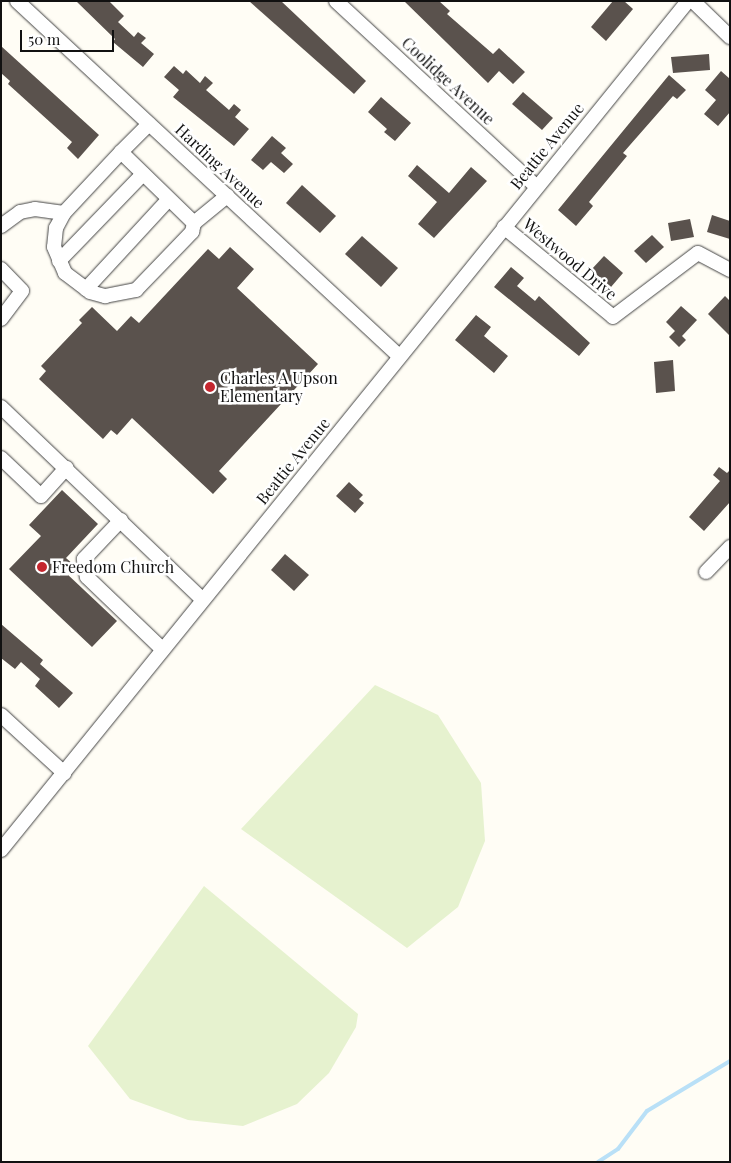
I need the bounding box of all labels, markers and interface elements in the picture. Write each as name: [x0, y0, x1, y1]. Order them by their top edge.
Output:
scale bar: [22, 20, 116, 52]
text: 50 m: [28, 29, 60, 49]
street label: Coolidge Avenue: [398, 33, 498, 129]
street label: Beattie Avenue: [506, 99, 588, 193]
street label: Harding Avenue: [171, 120, 269, 212]
street label: Westwood Drive: [519, 214, 621, 304]
place label: Charles A Upson Elementary: [220, 368, 338, 406]
marker: Charles A Upson Elementary: [204, 381, 216, 393]
street label: Beattie Avenue: [252, 414, 334, 508]
place label: Freedom Church: [52, 557, 174, 577]
marker: Freedom Church: [36, 561, 48, 573]

